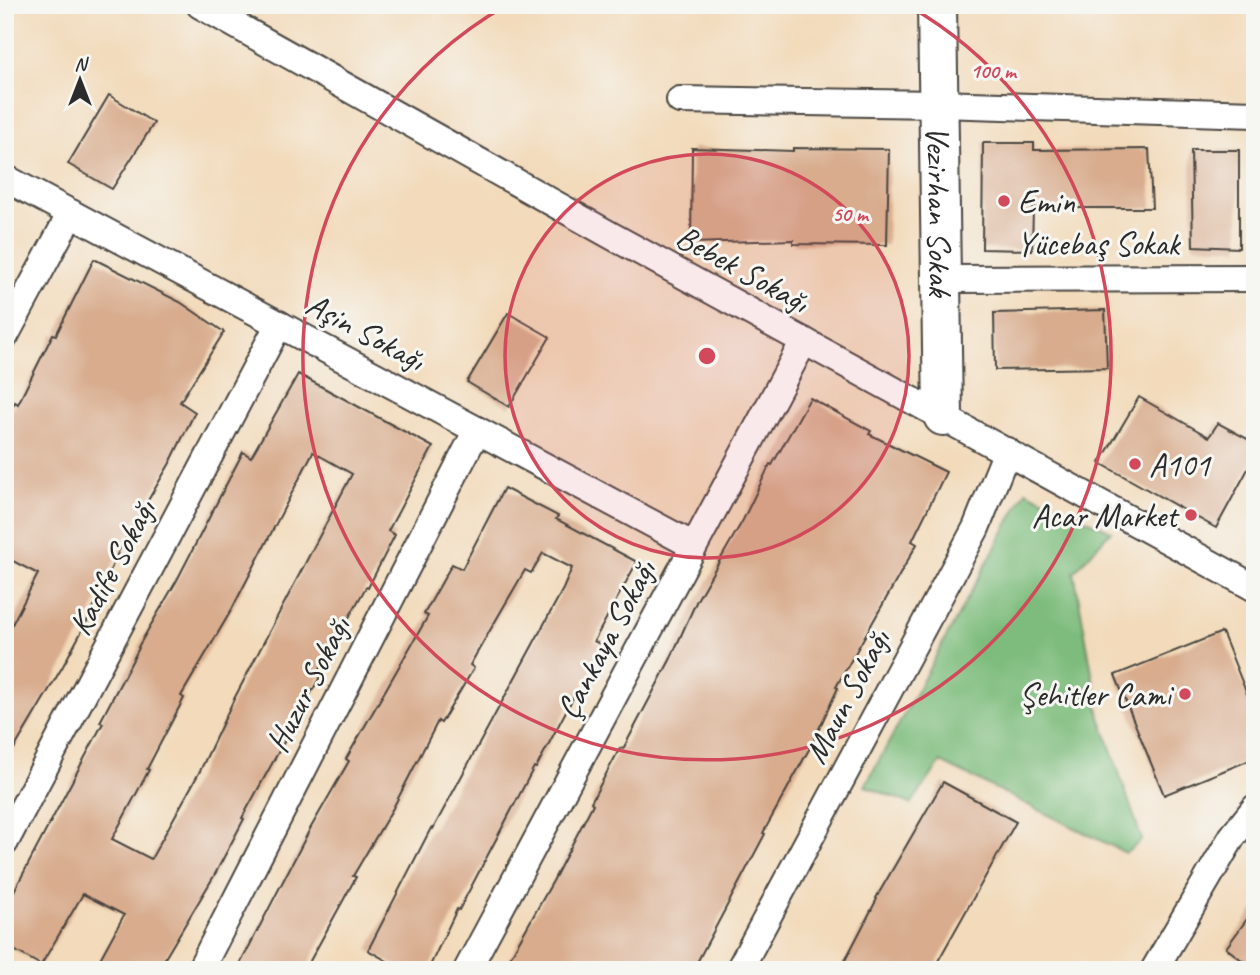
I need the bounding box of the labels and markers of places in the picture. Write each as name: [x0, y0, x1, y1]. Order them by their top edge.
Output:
place label: Emin: [1018, 181, 1075, 223]
marker: Emin: [996, 193, 1012, 209]
centre of rings: [695, 344, 719, 368]
place label: A101: [1149, 444, 1212, 486]
marker: A101: [1127, 456, 1143, 472]
place label: Acar Market: [1032, 495, 1180, 537]
marker: Acar Market: [1183, 507, 1199, 523]
place label: Şehitler Cami: [1019, 674, 1175, 716]
marker: Şehitler Cami: [1177, 686, 1193, 702]

